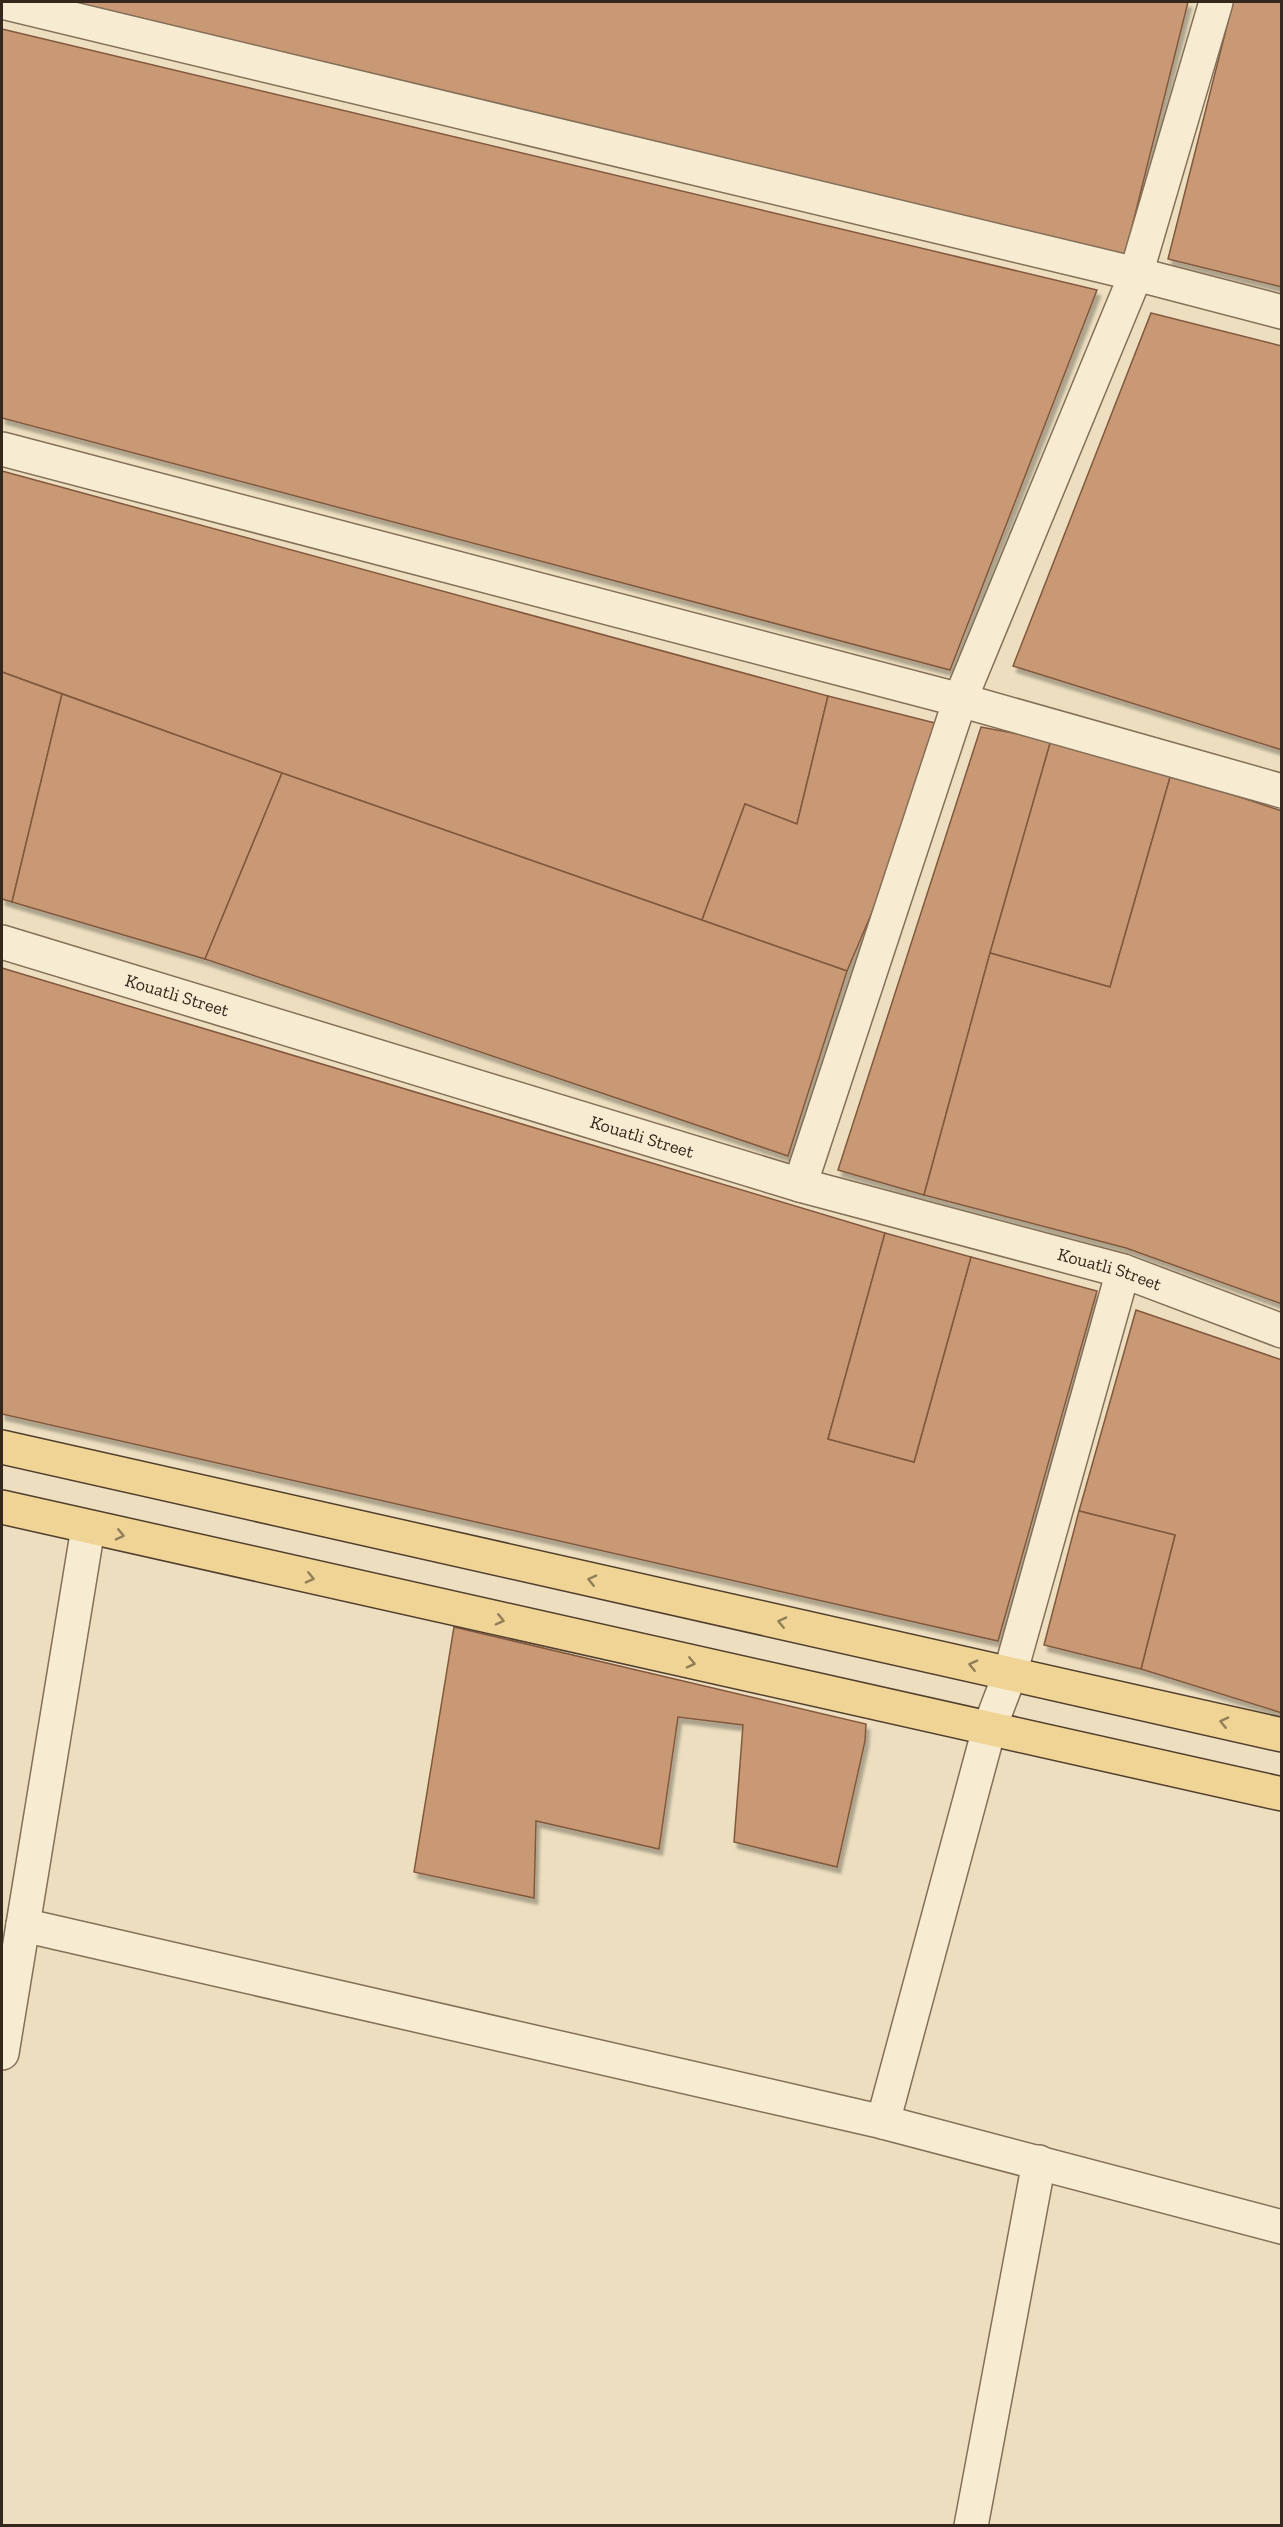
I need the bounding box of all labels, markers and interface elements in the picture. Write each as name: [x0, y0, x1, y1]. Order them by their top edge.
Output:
street label: Kouatli Street: [123, 969, 232, 1022]
street label: Kouatli Street: [587, 1111, 697, 1163]
street label: Kouatli Street: [1055, 1243, 1165, 1296]
one-way arrow: [115, 1528, 125, 1541]
one-way arrow: [305, 1570, 315, 1583]
one-way arrow: [587, 1574, 597, 1587]
one-way arrow: [495, 1613, 505, 1626]
one-way arrow: [778, 1617, 788, 1630]
one-way arrow: [685, 1655, 695, 1668]
one-way arrow: [968, 1660, 978, 1673]
one-way arrow: [1220, 1716, 1230, 1729]

